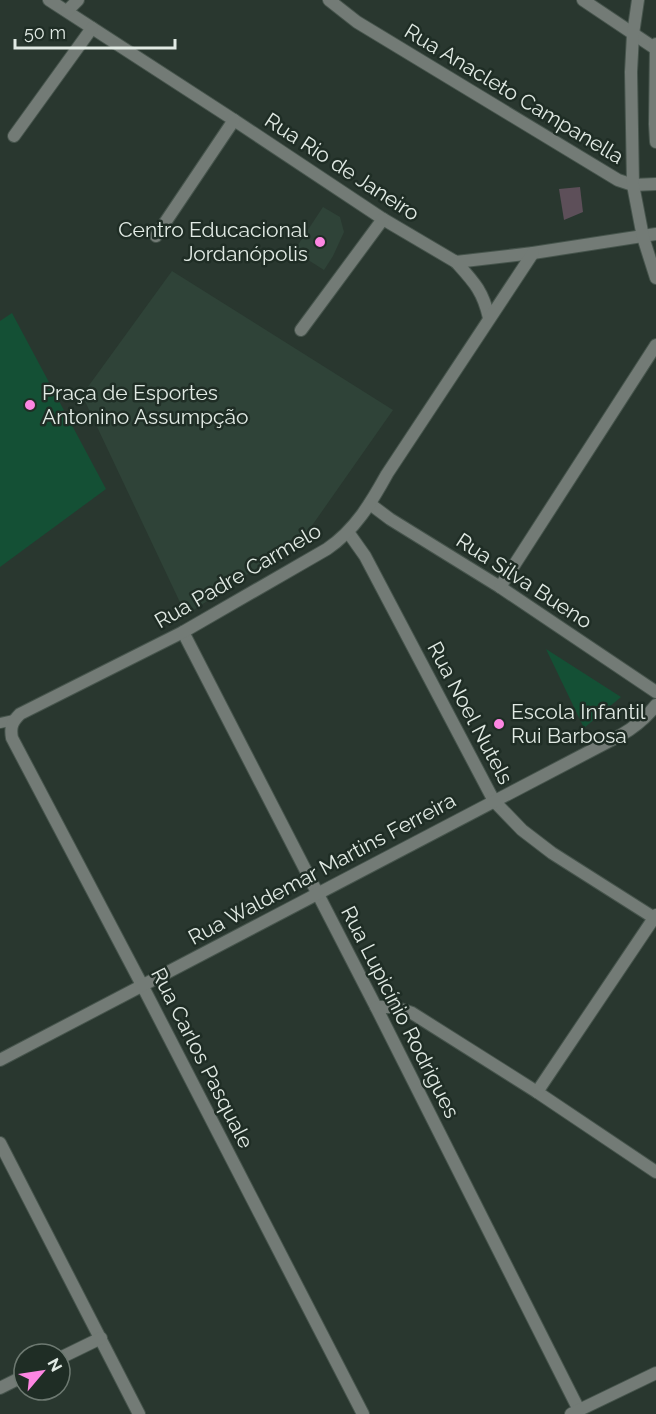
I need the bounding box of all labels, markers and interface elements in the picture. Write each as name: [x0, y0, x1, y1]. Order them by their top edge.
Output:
scale bar: [15, 12, 176, 50]
street label: Rua Anacleto Campanella: [400, 18, 628, 169]
text: 50 m: [24, 22, 66, 43]
street label: Rua Rio de Janeiro: [260, 107, 424, 226]
place label: Centro Educacional Jordanópolis: [118, 217, 308, 266]
marker: Centro Educacional Jordanópolis: [313, 235, 327, 249]
place label: Praça de Esportes Antonino Assumpção: [42, 380, 248, 429]
marker: Praça de Esportes Antonino Assumpção: [23, 398, 37, 412]
street label: Rua Padre Carmelo: [150, 518, 325, 633]
street label: Rua Silva Bueno: [452, 527, 597, 634]
street label: Rua Noel Nutels: [422, 637, 519, 788]
place label: Escola Infantil Rui Barbosa: [511, 699, 646, 748]
marker: Escola Infantil Rui Barbosa: [492, 717, 506, 731]
street label: Rua Waldemar Martins Ferreira: [184, 787, 460, 950]
street label: Rua Lupicínio Rodrigues: [336, 902, 465, 1122]
street label: Rua Carlos Pasquale: [146, 963, 259, 1152]
north arrow: [12, 1342, 72, 1402]
text: N: [43, 1355, 66, 1375]

